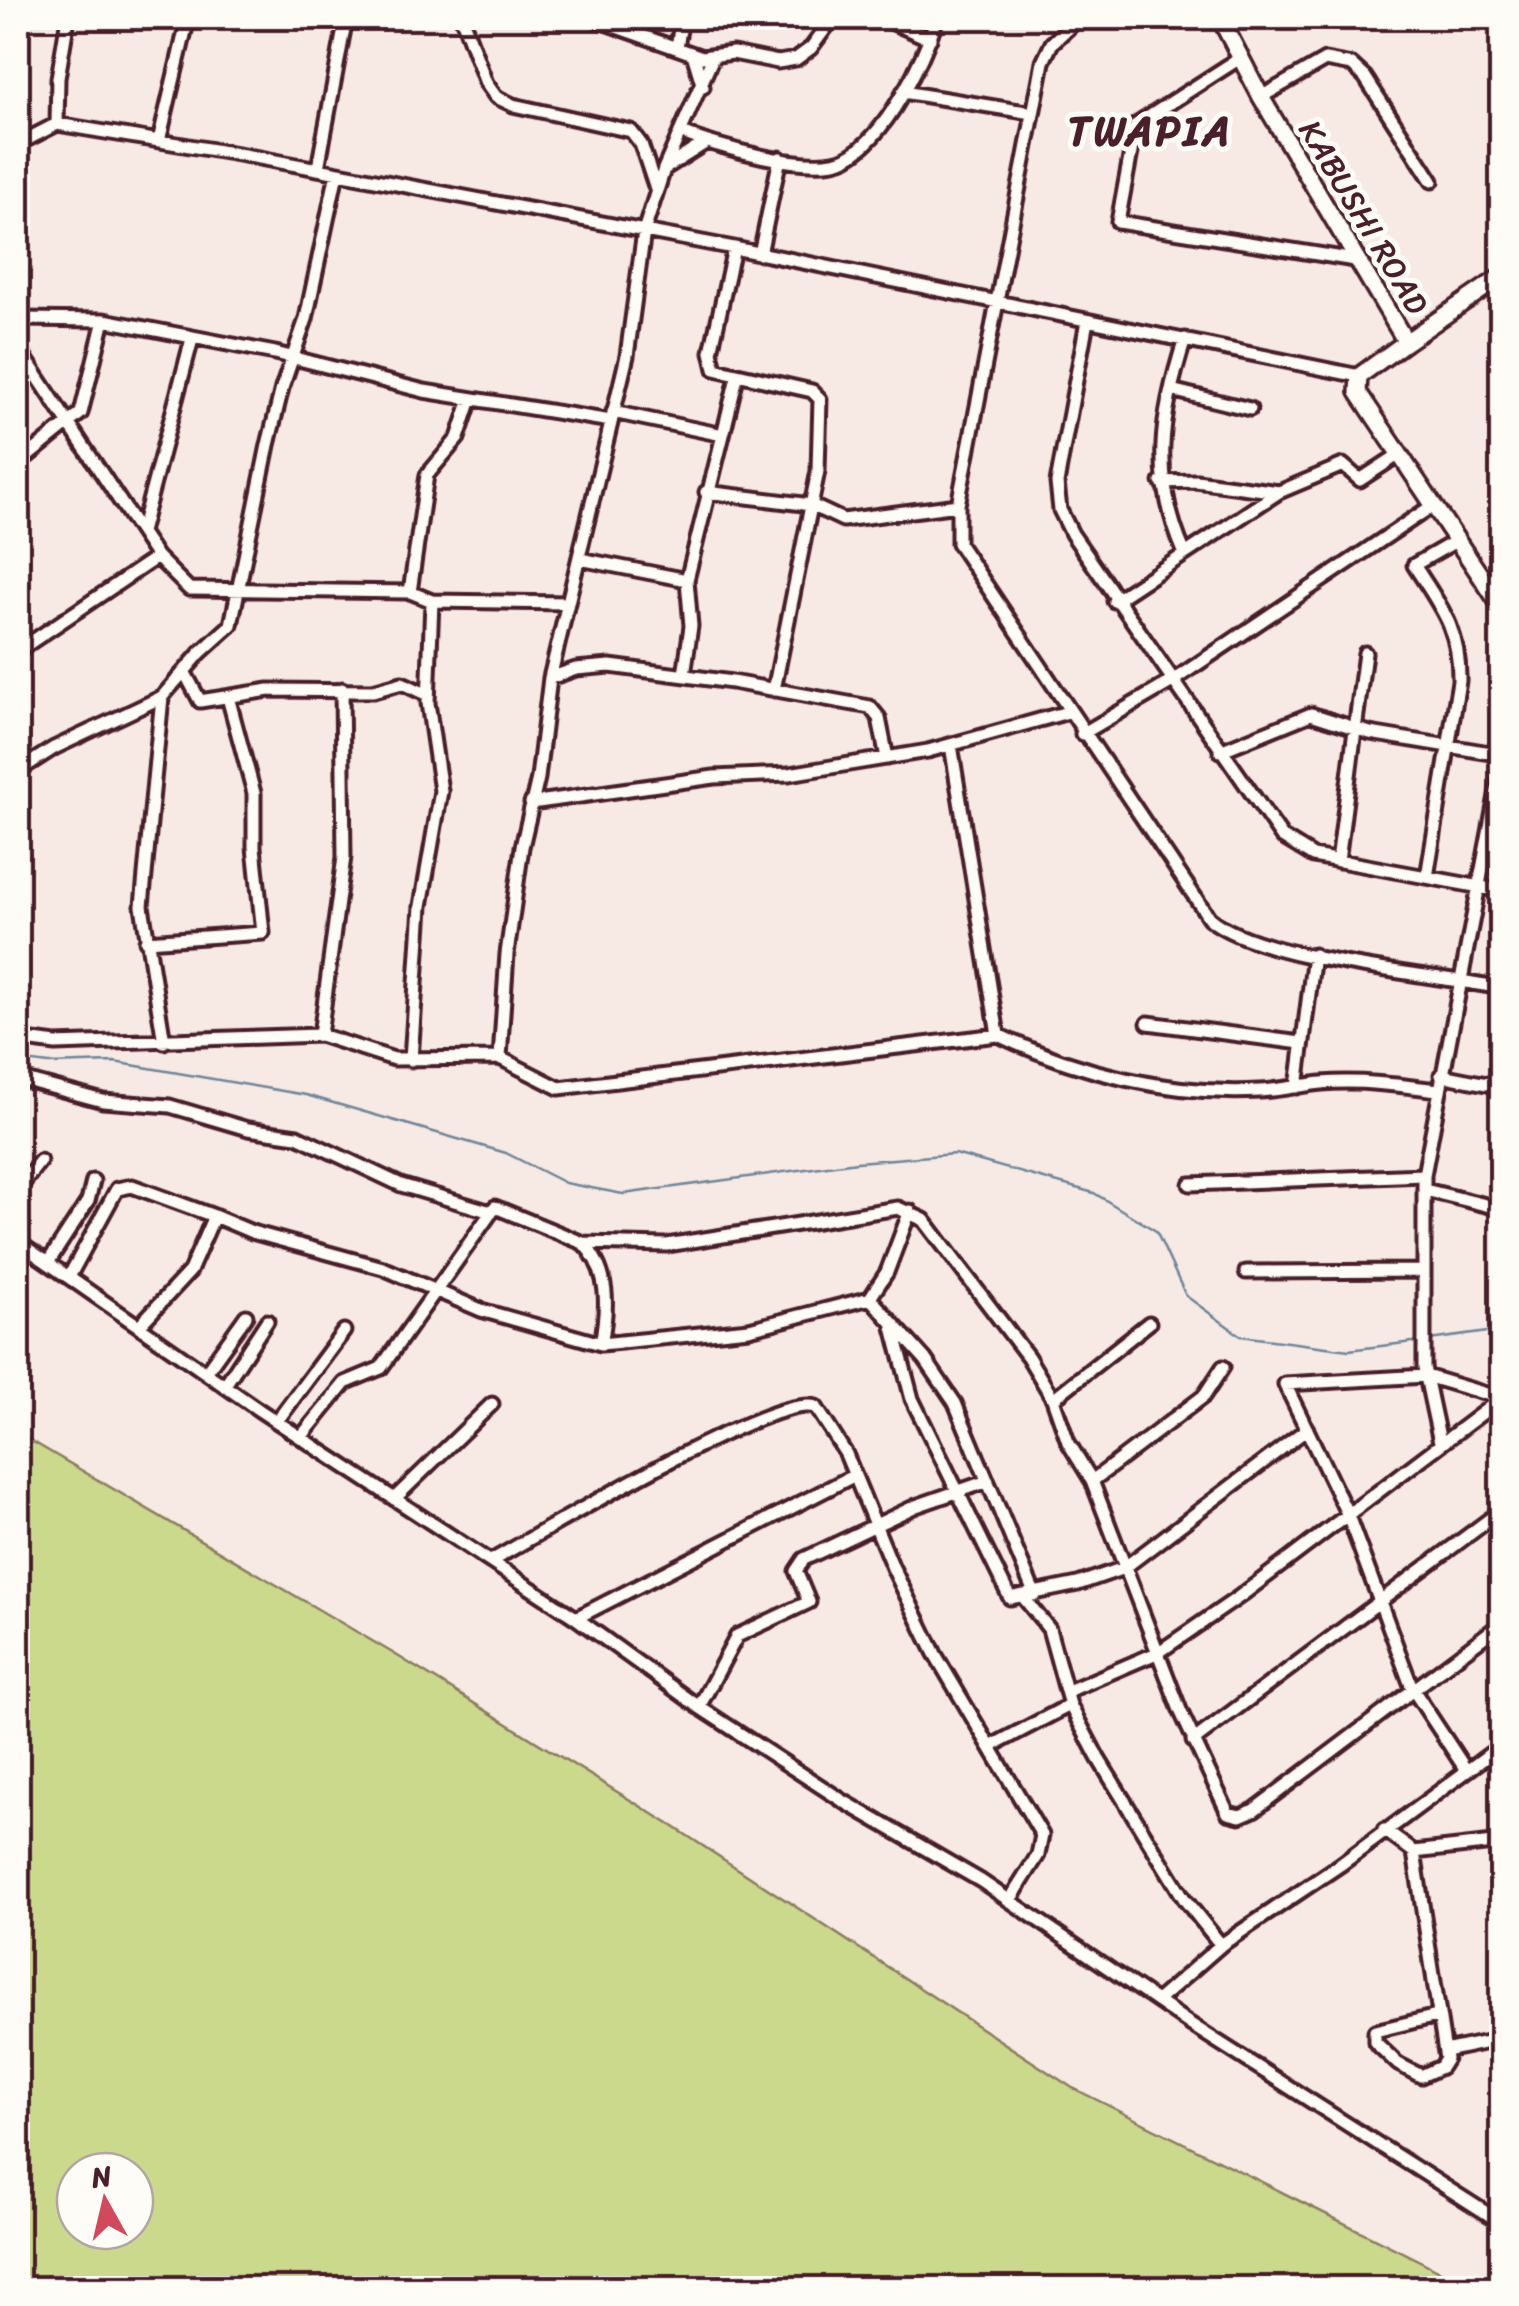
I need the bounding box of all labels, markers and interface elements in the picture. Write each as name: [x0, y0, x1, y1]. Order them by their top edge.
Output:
district label: TWAPIA: [1068, 94, 1232, 168]
street label: KABUSHI ROAD: [1283, 108, 1445, 326]
north arrow: [55, 2151, 155, 2251]
text: N: [88, 2151, 115, 2202]

